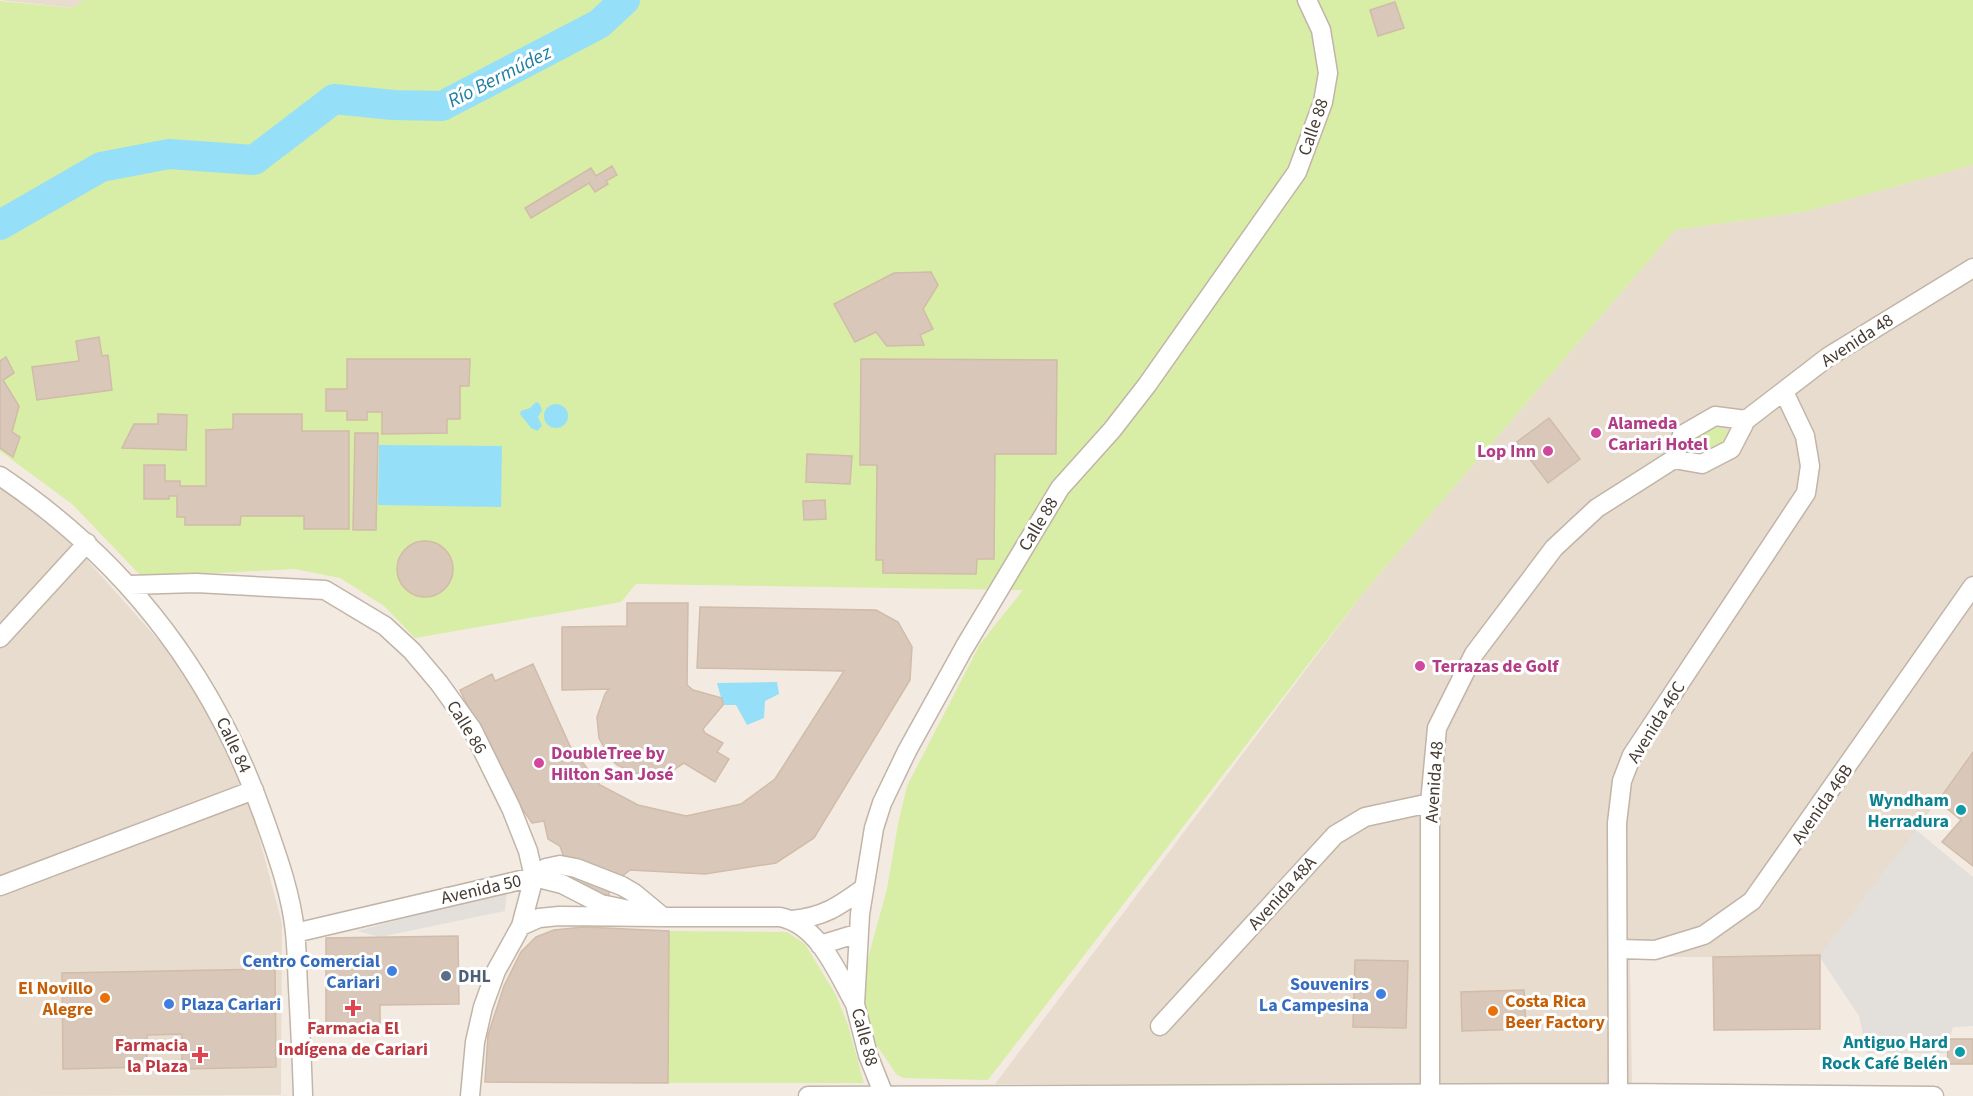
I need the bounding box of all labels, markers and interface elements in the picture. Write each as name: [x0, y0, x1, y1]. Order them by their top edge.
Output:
water label: Río Bermúdez: [443, 38, 557, 115]
street label: Calle 88: [1292, 95, 1335, 159]
street label: Avenida 48: [1816, 308, 1898, 373]
place label: Alameda Cariari Hotel: [1607, 411, 1708, 457]
marker: Alameda Cariari Hotel: [1589, 426, 1603, 440]
place label: Lop Inn: [1477, 439, 1536, 464]
marker: Lop Inn: [1541, 444, 1555, 458]
street label: Calle 88: [1013, 493, 1064, 556]
place label: Terrazas de Golf: [1432, 654, 1559, 679]
marker: Terrazas de Golf: [1413, 659, 1427, 673]
street label: Avenida 46C: [1621, 677, 1691, 768]
street label: Calle 86: [440, 696, 493, 759]
street label: Calle 84: [210, 713, 257, 777]
street label: Avenida 48: [1419, 740, 1450, 824]
place label: DoubleTree by Hilton San José: [551, 741, 673, 787]
marker: DoubleTree by Hilton San José: [532, 756, 546, 770]
street label: Avenida 46B: [1786, 759, 1859, 849]
place label: Wyndham Herradura: [1868, 788, 1949, 834]
marker: Wyndham Herradura: [1954, 803, 1968, 817]
street label: Avenida 48A: [1242, 851, 1322, 936]
street label: Avenida 50: [438, 868, 524, 911]
place label: Centro Comercial Cariari: [242, 949, 380, 995]
marker: Centro Comercial Cariari: [385, 964, 399, 978]
place label: DHL: [458, 964, 491, 989]
marker: DHL: [439, 969, 453, 983]
place label: Souvenirs La Campesina: [1259, 972, 1369, 1018]
place label: El Novillo Alegre: [18, 976, 93, 1022]
marker: Souvenirs La Campesina: [1374, 987, 1388, 1001]
place label: Costa Rica Beer Factory: [1505, 989, 1606, 1035]
marker: El Novillo Alegre: [98, 991, 112, 1005]
place label: Plaza Cariari: [181, 992, 281, 1017]
marker: Plaza Cariari: [162, 997, 176, 1011]
marker: Farmacia El Indígena de Cariari: [346, 1001, 360, 1015]
marker: Costa Rica Beer Factory: [1486, 1004, 1500, 1018]
street label: Calle 88: [845, 1005, 884, 1069]
place label: Farmacia El Indígena de Cariari: [278, 1016, 428, 1062]
place label: Antiguo Hard Rock Café Belén: [1821, 1030, 1948, 1076]
place label: Farmacia la Plaza: [115, 1033, 188, 1079]
marker: Antiguo Hard Rock Café Belén: [1953, 1045, 1967, 1059]
marker: Farmacia la Plaza: [193, 1048, 207, 1062]

